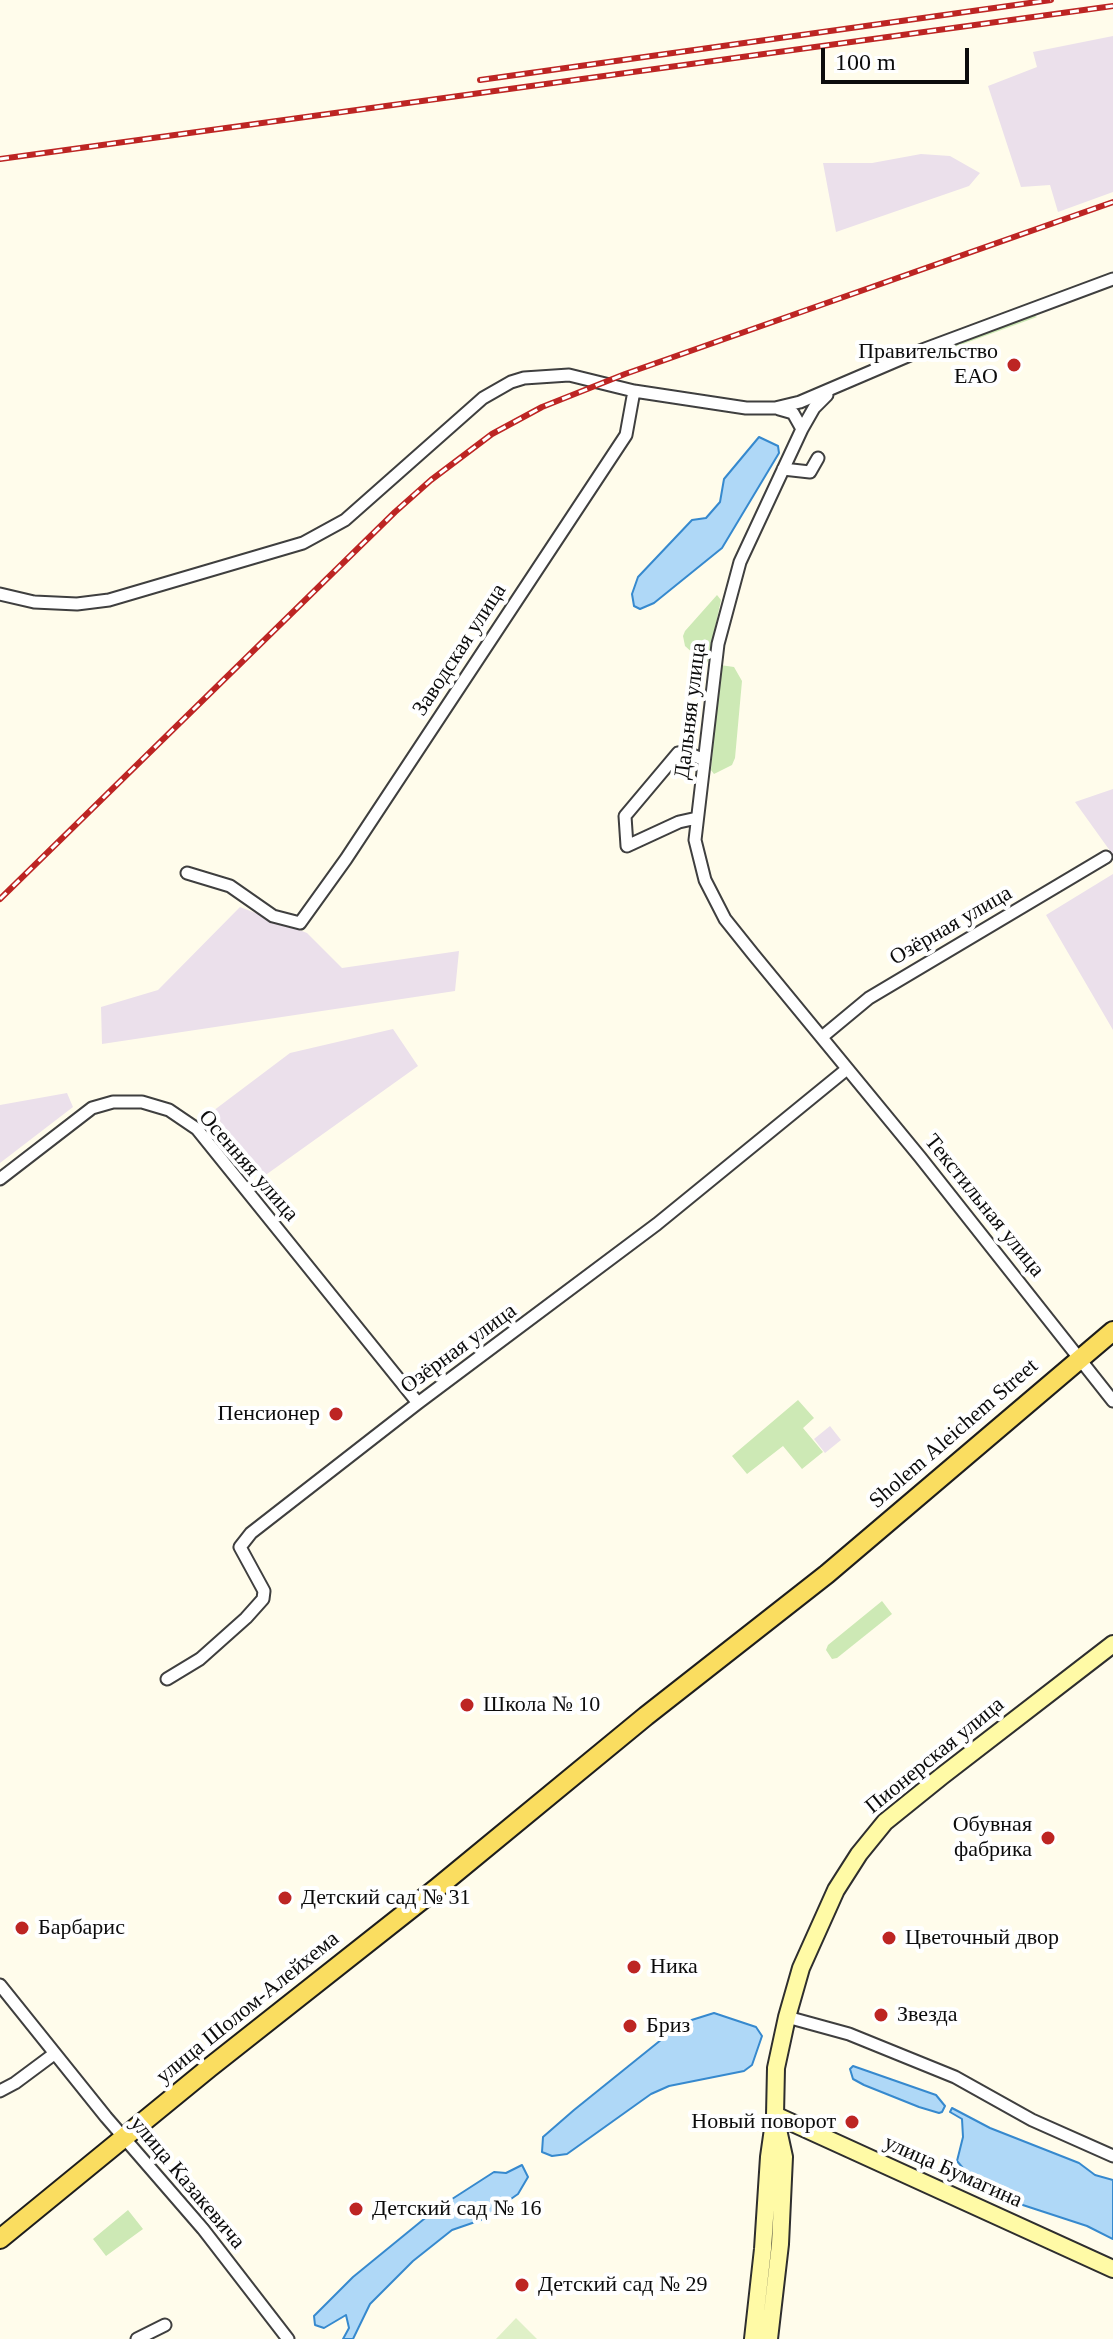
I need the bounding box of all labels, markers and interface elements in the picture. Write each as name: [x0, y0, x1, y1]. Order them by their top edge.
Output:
scale bar: [825, 32, 973, 82]
text: 100 m: [835, 49, 896, 75]
place label: Правительство ЕАО: [858, 339, 998, 390]
marker: Правительство ЕАО: [1005, 356, 1023, 374]
street label: Заводская улица: [407, 579, 513, 721]
street label: Дальняя улица: [670, 641, 712, 781]
street label: Озёрная улица: [885, 880, 1017, 972]
street label: Осенняя улица: [192, 1105, 304, 1227]
street label: Текстильная улица: [918, 1129, 1050, 1283]
street label: Озёрная улица: [396, 1298, 522, 1400]
street label: Sholem Aleichem Street: [864, 1353, 1044, 1515]
place label: Пенсионер: [217, 1401, 320, 1427]
marker: Пенсионер: [327, 1405, 345, 1423]
place label: Школа № 10: [483, 1692, 600, 1718]
street label: Пионерская улица: [860, 1692, 1010, 1820]
marker: Школа № 10: [458, 1696, 476, 1714]
place label: Обувная фабрика: [953, 1812, 1032, 1864]
marker: Обувная фабрика: [1039, 1829, 1057, 1847]
place label: Детский сад № 31: [301, 1885, 470, 1911]
marker: Детский сад № 31: [276, 1889, 294, 1907]
place label: Барбарис: [38, 1915, 125, 1941]
marker: Барбарис: [13, 1919, 31, 1937]
place label: Цветочный двор: [905, 1925, 1059, 1951]
street label: улица Шолом-Алейхема: [151, 1926, 345, 2090]
marker: Цветочный двор: [880, 1929, 898, 1947]
place label: Ника: [650, 1954, 698, 1980]
marker: Ника: [625, 1958, 643, 1976]
place label: Звезда: [897, 2002, 958, 2028]
marker: Звезда: [872, 2006, 890, 2024]
place label: Бриз: [646, 2013, 690, 2039]
marker: Бриз: [621, 2017, 639, 2035]
place label: Новый поворот: [691, 2109, 836, 2135]
street label: улица Казакевича: [124, 2111, 250, 2255]
marker: Новый поворот: [843, 2113, 861, 2131]
street label: улица Бумагина: [880, 2130, 1026, 2214]
place label: Детский сад № 16: [372, 2196, 541, 2222]
marker: Детский сад № 16: [347, 2200, 365, 2218]
place label: Детский сад № 29: [538, 2272, 707, 2298]
marker: Детский сад № 29: [513, 2276, 531, 2294]

